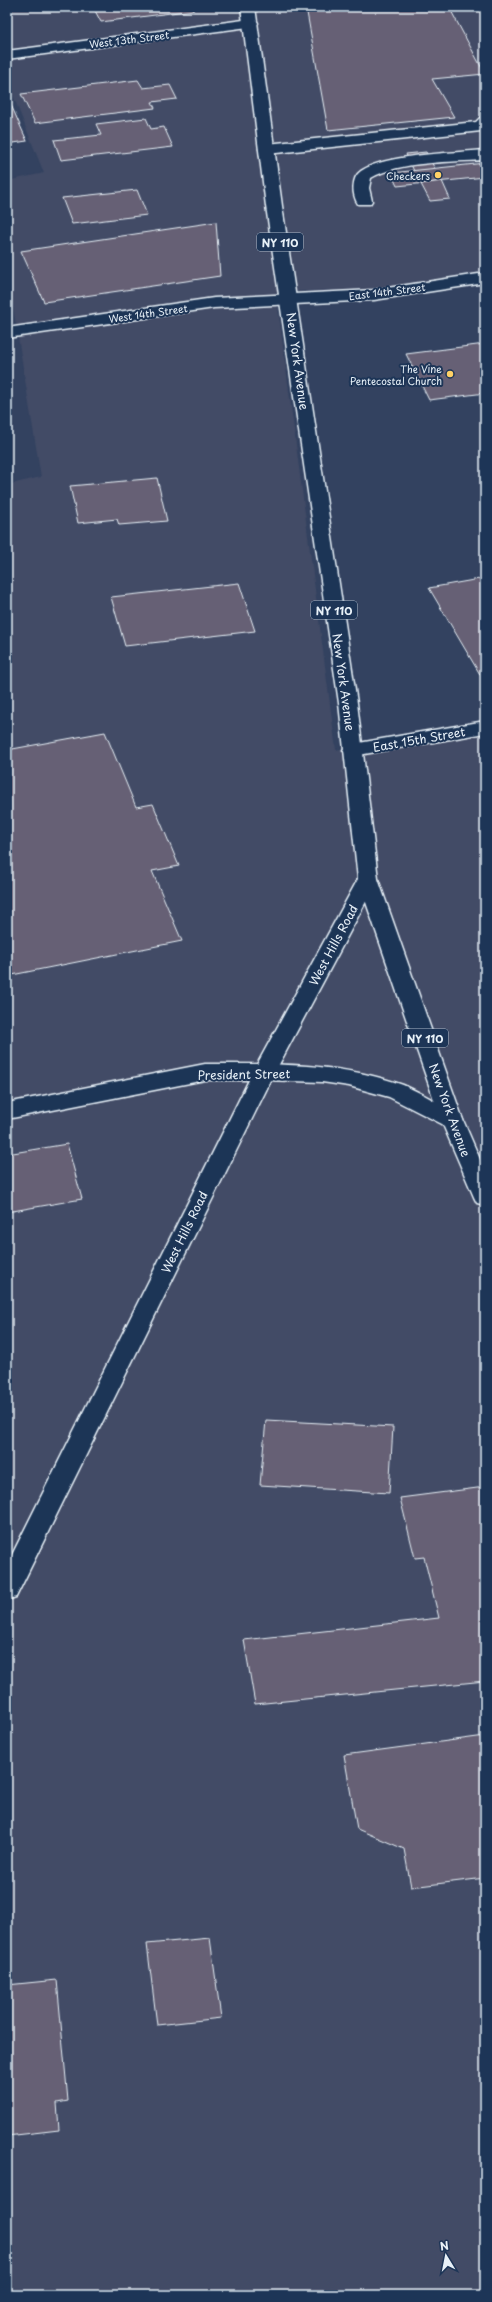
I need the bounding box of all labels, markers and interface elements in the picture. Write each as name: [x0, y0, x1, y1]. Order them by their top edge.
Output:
street label: West 13th Street: [88, 27, 170, 51]
place label: Checkers: [386, 168, 430, 183]
marker: Checkers: [433, 170, 443, 180]
road number: NY 110: [257, 233, 303, 251]
street label: East 14th Street: [348, 279, 426, 303]
street label: West 14th Street: [107, 300, 189, 326]
street label: New York Avenue: [282, 311, 314, 411]
place label: The Vine Pentecostal Church: [350, 361, 442, 388]
marker: The Vine Pentecostal Church: [445, 369, 455, 379]
road number: NY 110: [311, 601, 357, 619]
street label: New York Avenue: [328, 632, 360, 732]
street label: East 15th Street: [371, 722, 467, 756]
street label: West Hills Road: [304, 901, 362, 989]
road number: NY 110: [402, 1029, 448, 1047]
street label: New York Avenue: [425, 1061, 475, 1160]
street label: President Street: [198, 1064, 291, 1084]
street label: West Hills Road: [156, 1188, 212, 1276]
north arrow: [426, 2236, 466, 2276]
text: N: [438, 2236, 450, 2255]

